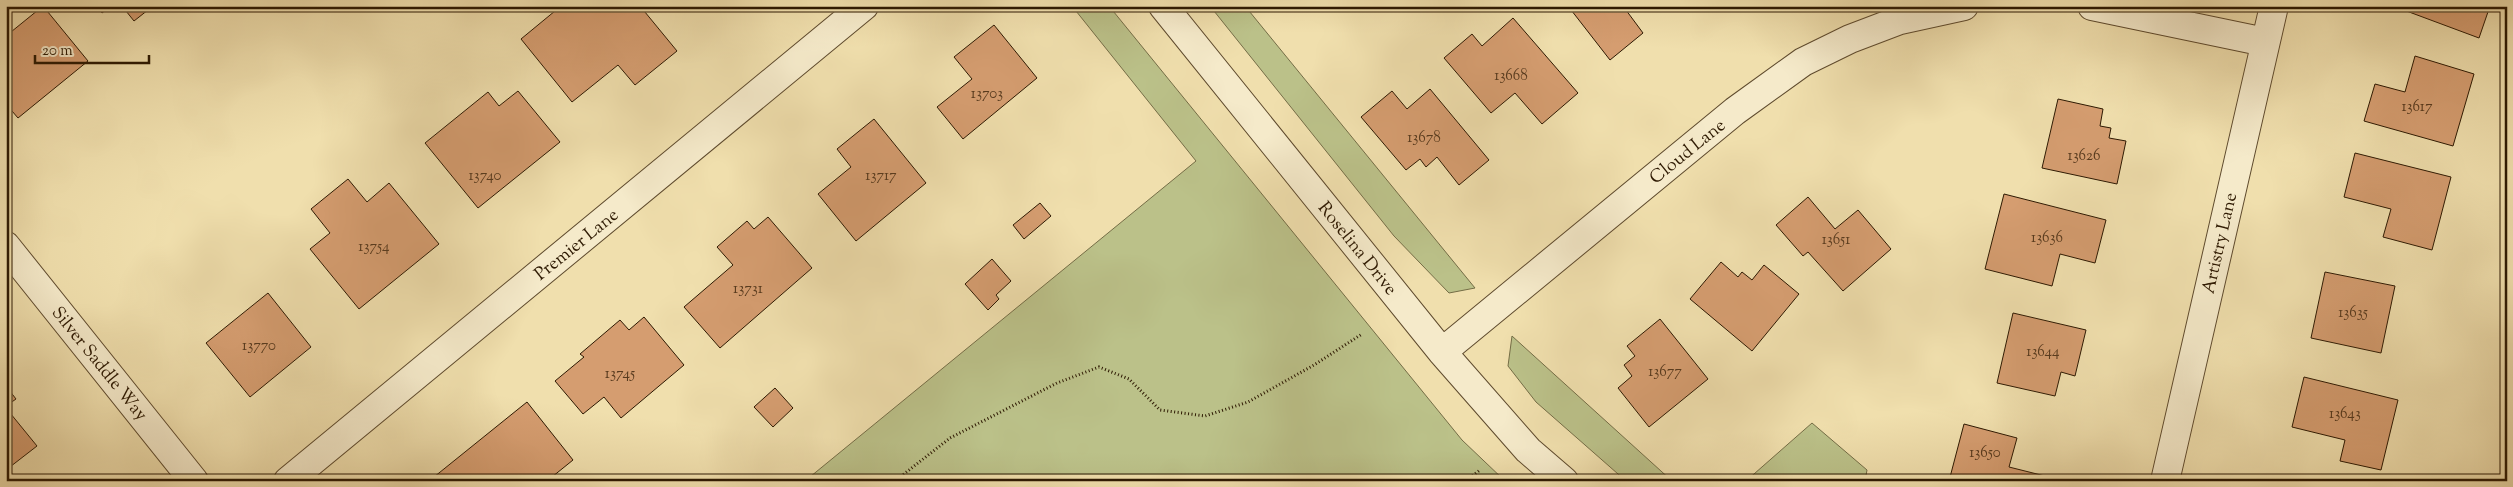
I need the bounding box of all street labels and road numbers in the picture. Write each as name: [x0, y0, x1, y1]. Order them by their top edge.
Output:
street label: Cloud Lane: [1644, 114, 1732, 191]
street label: Artistry Lane: [2197, 190, 2245, 297]
street label: Roselina Drive: [1311, 197, 1402, 302]
street label: Premier Lane: [529, 203, 625, 288]
street label: Silver Saddle Way: [44, 301, 153, 427]

